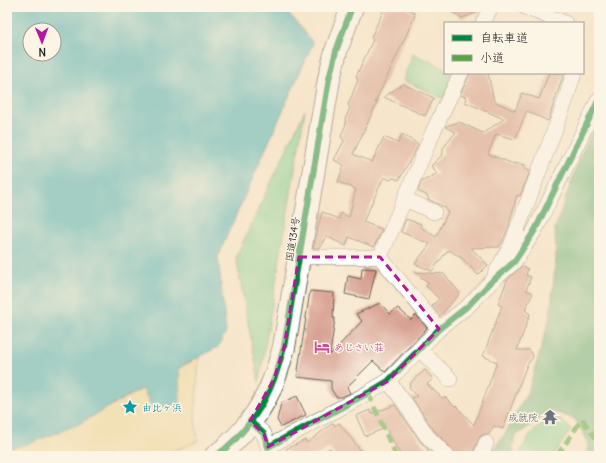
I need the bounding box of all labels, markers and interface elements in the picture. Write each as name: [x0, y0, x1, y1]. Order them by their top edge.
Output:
north arrow: [22, 22, 62, 62]
legend: [444, 22, 584, 74]
text: 自転車道: [480, 30, 528, 45]
text: N: [38, 45, 46, 59]
text: 小道: [480, 50, 504, 65]
street label: 国道134号: [283, 216, 302, 263]
hotel icon: あじさい荘: [313, 338, 331, 356]
place label: あじさい荘: [334, 341, 384, 354]
place icon: 由比ヶ浜: [121, 398, 139, 416]
place label: 由比ヶ浜: [142, 401, 182, 414]
temple icon: 成就院: [541, 408, 559, 426]
place label: 成就院: [508, 411, 538, 424]

